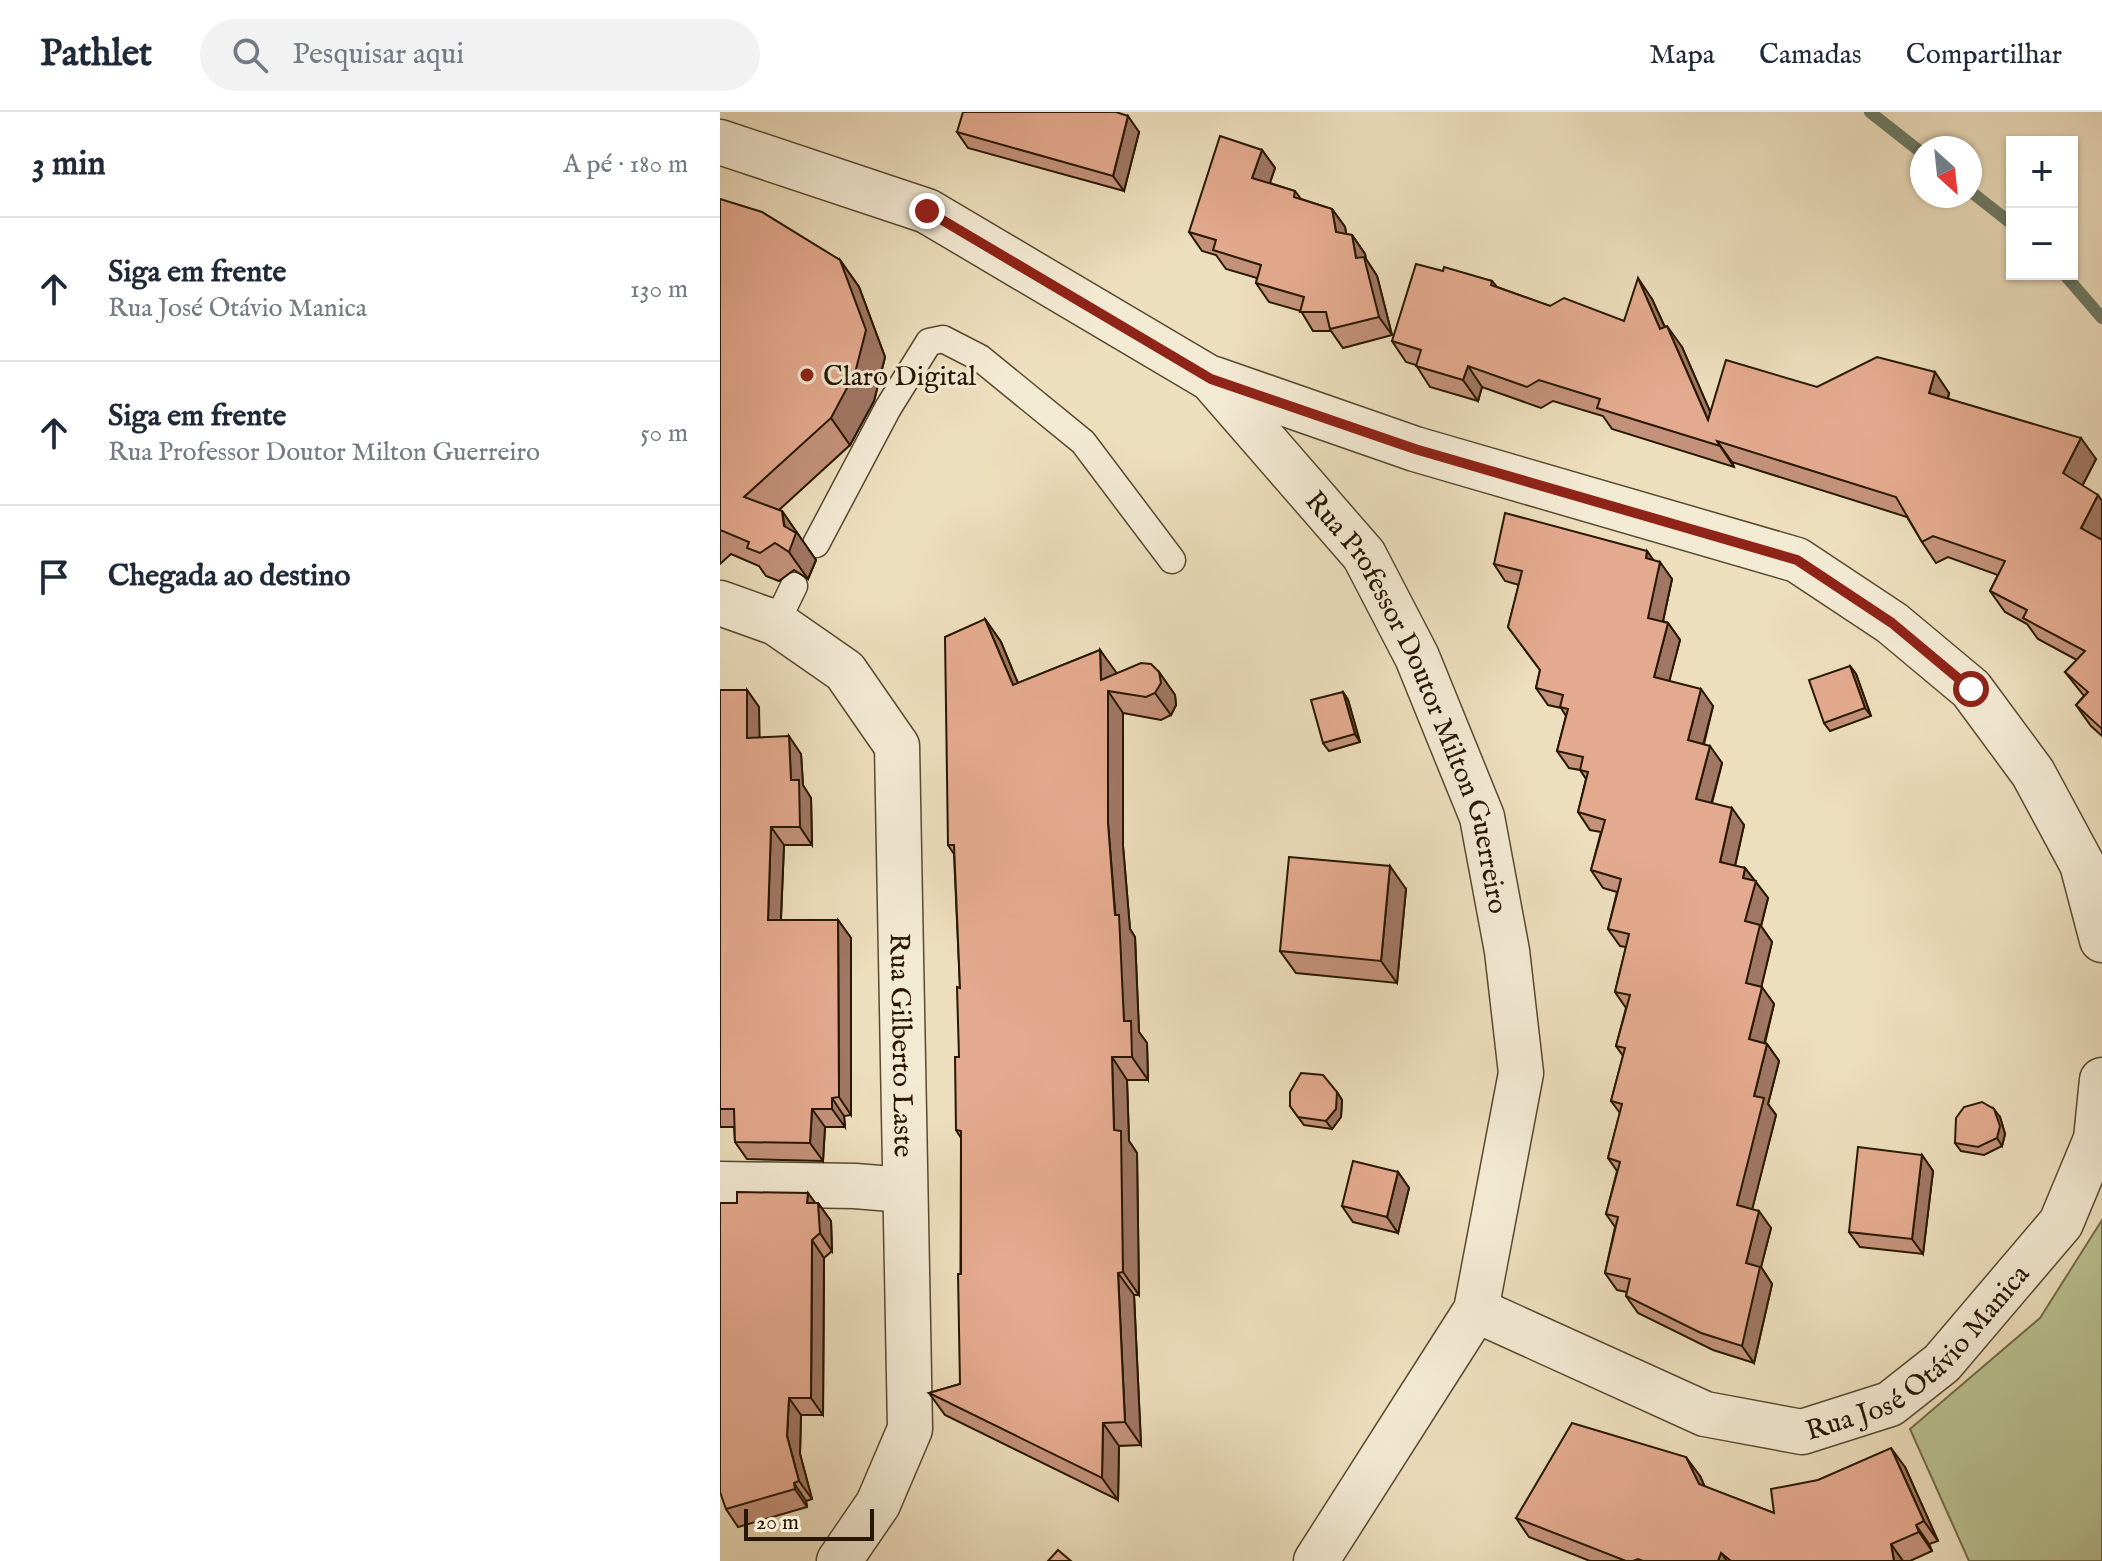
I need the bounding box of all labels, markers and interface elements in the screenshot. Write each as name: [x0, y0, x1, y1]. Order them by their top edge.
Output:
search box: [200, 19, 760, 91]
text: Pathlet: [40, 31, 152, 79]
icon: search: [228, 33, 272, 77]
text: Pesquisar aqui: [292, 36, 464, 74]
text: Mapa: [1649, 38, 1715, 73]
text: Camadas: [1759, 38, 1862, 73]
text: Compartilhar: [1906, 38, 2062, 73]
north arrow: [1910, 136, 1982, 208]
map controls: [2006, 136, 2078, 280]
button: +: [2006, 136, 2078, 208]
text: 3 min: [32, 143, 106, 186]
text: A pé · 180 m: [563, 148, 688, 181]
route end: [909, 193, 945, 229]
button: −: [2006, 208, 2078, 280]
text: Siga em frente: [108, 254, 286, 292]
icon: ahead: [32, 267, 76, 311]
text: 130 m: [630, 273, 688, 306]
text: Rua José Otávio Manica: [108, 292, 367, 325]
place label: Claro Digital: [823, 360, 977, 395]
marker: Claro Digital: [798, 366, 816, 384]
text: Siga em frente: [108, 398, 286, 436]
icon: ahead: [32, 411, 76, 455]
text: 50 m: [640, 417, 688, 450]
text: Rua Professor Doutor Milton Guerreiro: [108, 436, 540, 469]
street label: Rua Professor Doutor Milton Guerreiro: [1296, 485, 1515, 917]
icon: arrive: [32, 555, 76, 599]
text: Chegada ao destino: [108, 558, 350, 596]
route start: [1953, 671, 1989, 707]
street label: Rua Gilberto Laste: [881, 933, 920, 1158]
street label: Rua José Otávio Manica: [1802, 1258, 2039, 1450]
scale bar: [744, 1505, 874, 1541]
text: 20 m: [756, 1509, 799, 1537]

